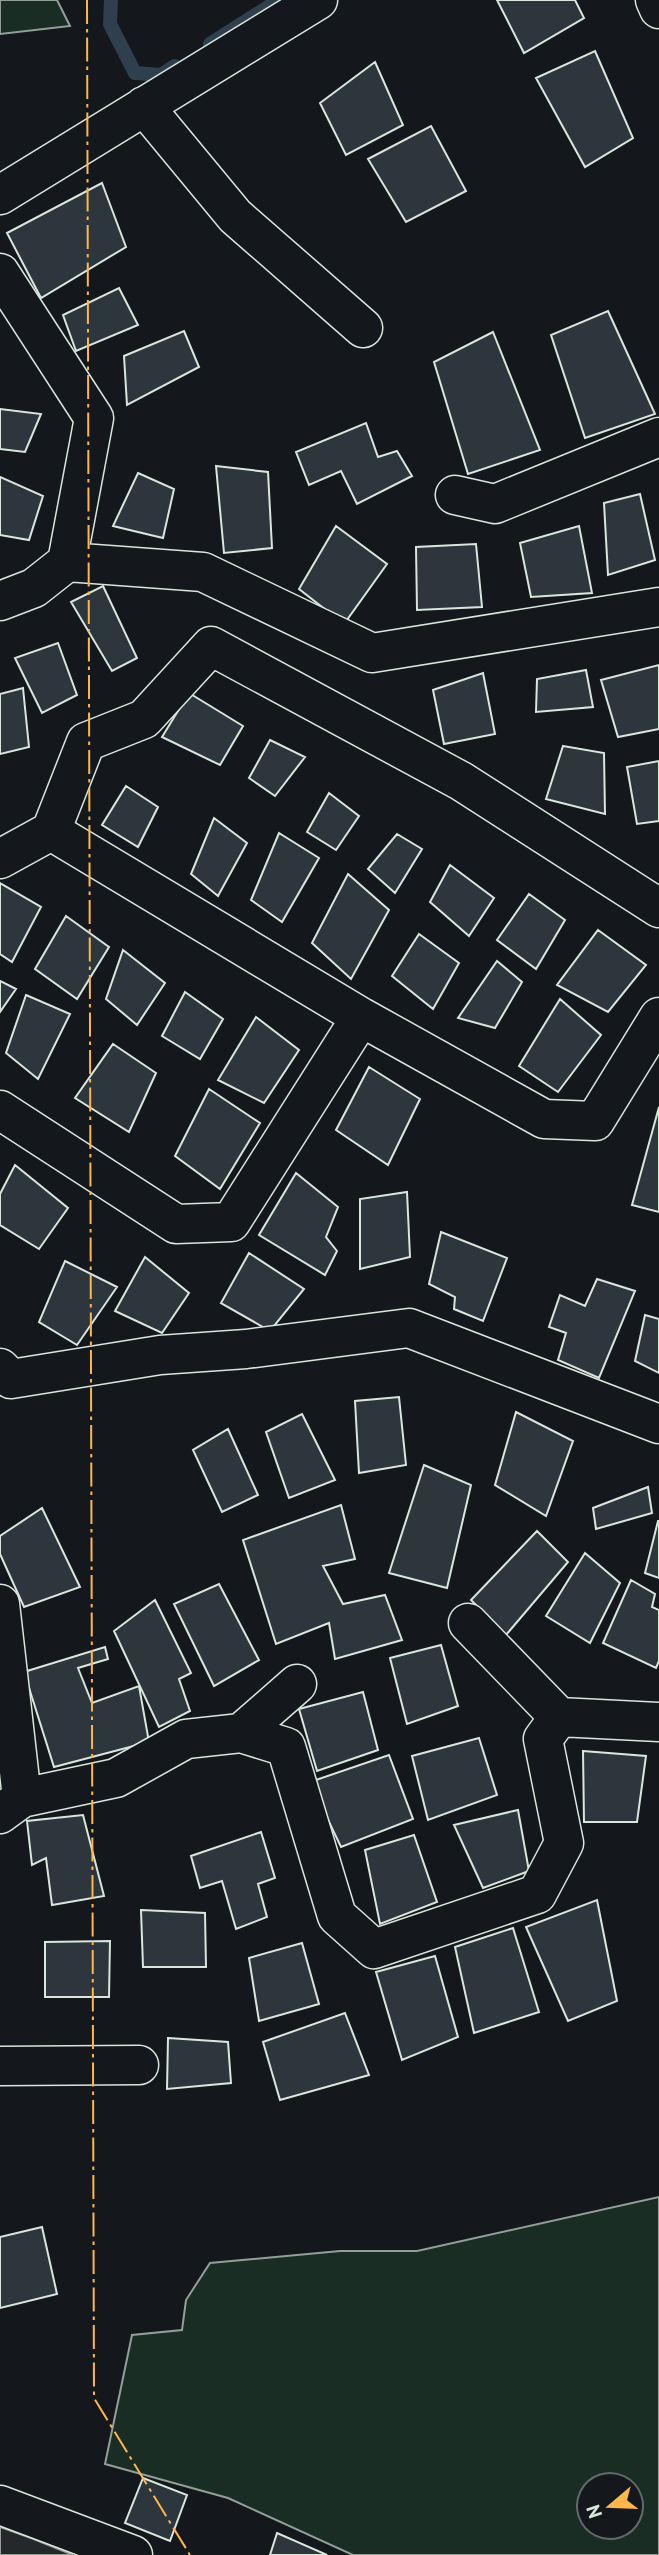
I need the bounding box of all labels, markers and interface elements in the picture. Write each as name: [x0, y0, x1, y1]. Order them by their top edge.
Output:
north arrow: [575, 2471, 645, 2541]
text: N: [581, 2502, 607, 2521]

